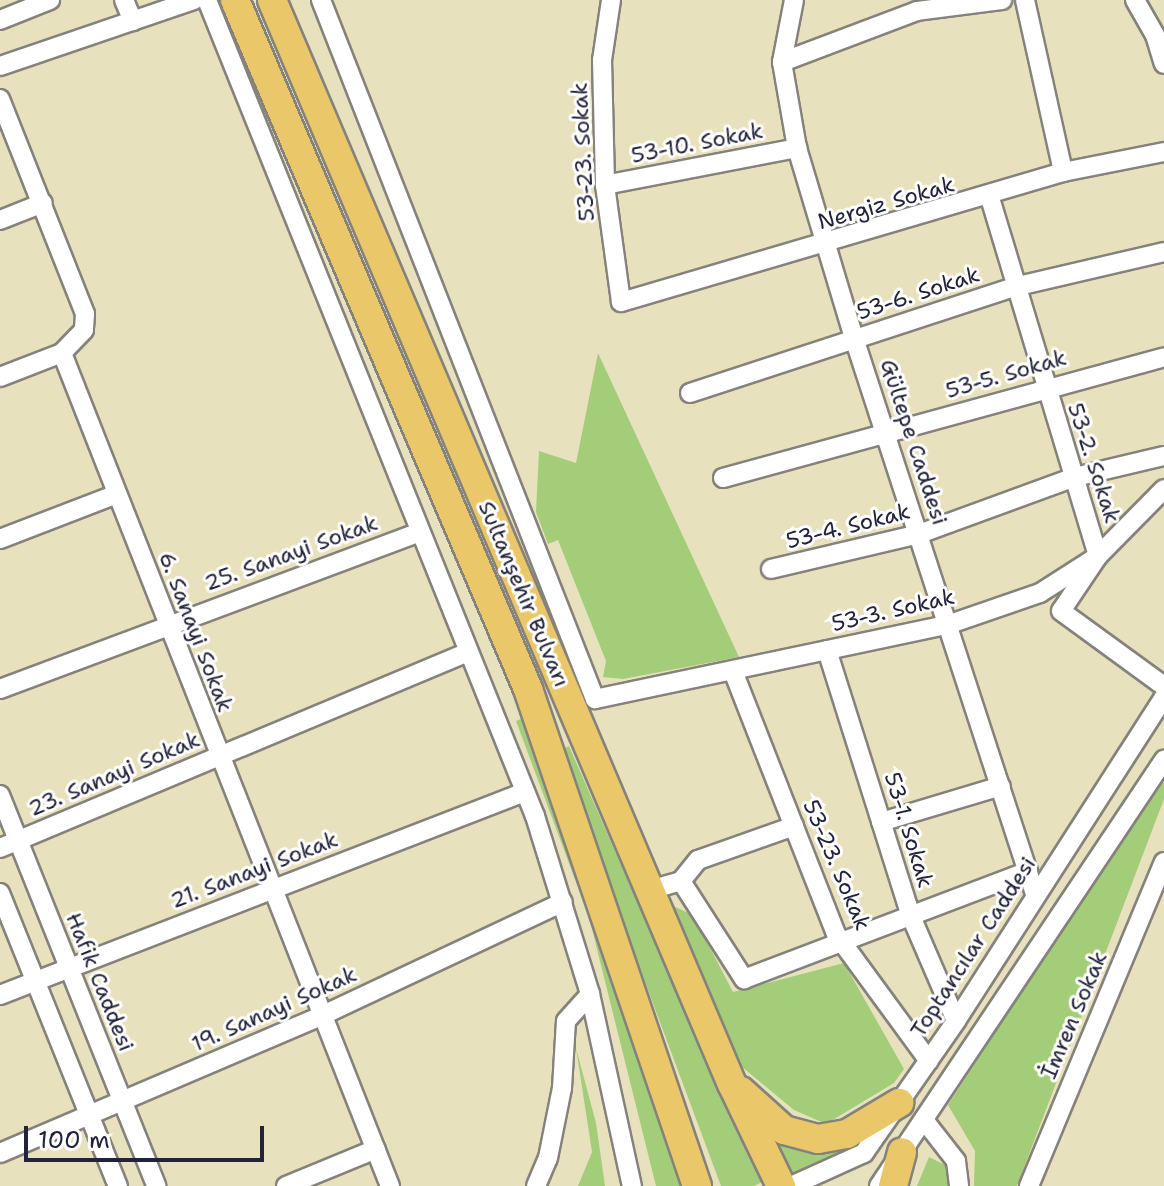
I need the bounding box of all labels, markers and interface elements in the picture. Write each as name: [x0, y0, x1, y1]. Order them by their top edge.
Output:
street label: 53-23. Sokak: [566, 82, 600, 222]
street label: 53-10. Sokak: [629, 117, 765, 169]
street label: Nergiz Sokak: [815, 171, 957, 235]
street label: 53-6. Sokak: [853, 261, 983, 325]
street label: 53-5. Sokak: [943, 344, 1069, 404]
street label: Gültepe Caddesi: [875, 356, 953, 528]
street label: 53-2. Sokak: [1062, 400, 1126, 526]
street label: Sultanşehir Bulvarı: [473, 497, 575, 691]
street label: 53-4. Sokak: [783, 498, 913, 554]
street label: 25. Sanayi Sokak: [201, 509, 381, 597]
street label: 6. Sanayi Sokak: [153, 548, 239, 716]
street label: 53-3. Sokak: [829, 583, 957, 637]
street label: 23. Sanayi Sokak: [24, 726, 204, 822]
street label: 53-1. Sokak: [879, 769, 939, 891]
street label: 53-23. Sokak: [798, 796, 876, 934]
street label: 21. Sanayi Sokak: [167, 826, 341, 914]
street label: Toptancılar Caddesi: [905, 852, 1041, 1042]
street label: Hafik Caddesi: [60, 909, 140, 1055]
street label: İmren Sokak: [1035, 947, 1113, 1083]
street label: 19. Sanayi Sokak: [187, 961, 361, 1057]
scale bar: [28, 1110, 268, 1160]
text: 100 m: [38, 1124, 110, 1156]

